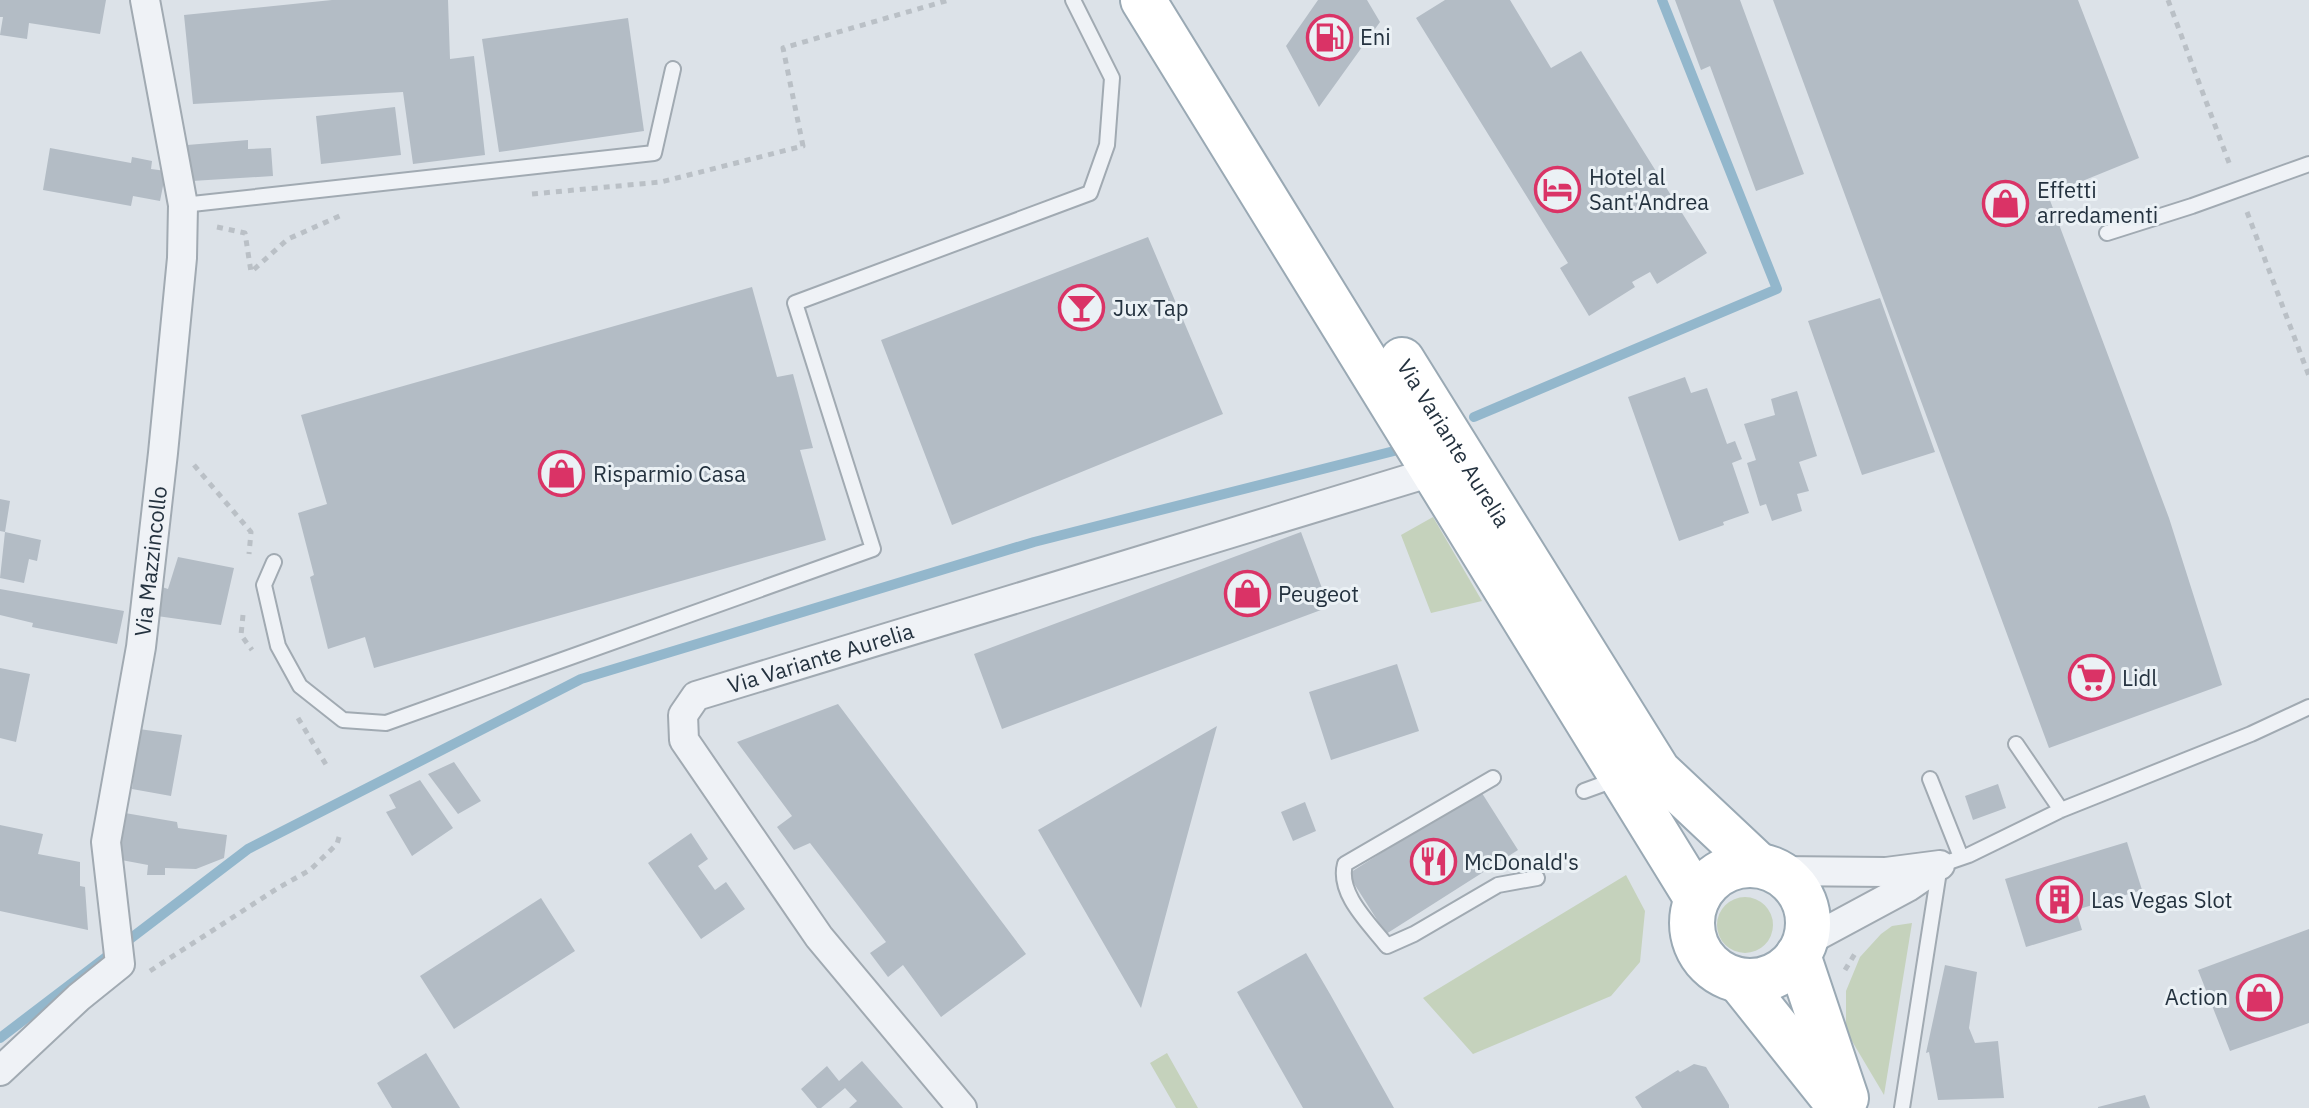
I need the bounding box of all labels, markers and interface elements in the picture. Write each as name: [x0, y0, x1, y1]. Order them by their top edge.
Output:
fuel station icon: Eni: [1305, 13, 1353, 61]
place label: Eni: [1360, 22, 1391, 51]
place label: Hotel al Sant'Andrea: [1589, 162, 1709, 216]
hotel icon: Hotel al Sant'Andrea: [1534, 166, 1582, 214]
place label: Effetti arredamenti: [2037, 175, 2158, 229]
shop icon: Effetti arredamenti: [1982, 179, 2030, 227]
bar icon: Jux Tap: [1058, 284, 1106, 332]
place label: Jux Tap: [1113, 293, 1189, 322]
street label: Via Variante Aurelia: [1391, 353, 1518, 533]
shop icon: Risparmio Casa: [538, 450, 586, 498]
place label: Risparmio Casa: [593, 459, 746, 488]
street label: Via Mazzincollo: [127, 484, 173, 638]
shop icon: Peugeot: [1223, 570, 1271, 618]
place label: Peugeot: [1278, 579, 1359, 608]
street label: Via Variante Aurelia: [724, 616, 917, 700]
supermarket icon: Lidl: [2067, 654, 2115, 702]
place label: Lidl: [2122, 663, 2157, 692]
restaurant icon: McDonald's: [1409, 838, 1457, 886]
place label: McDonald's: [1464, 847, 1579, 876]
building icon: Las Vegas Slot: [2036, 876, 2084, 924]
place label: Las Vegas Slot: [2091, 885, 2232, 914]
shop icon: Action: [2235, 973, 2283, 1021]
place label: Action: [2165, 982, 2228, 1011]

